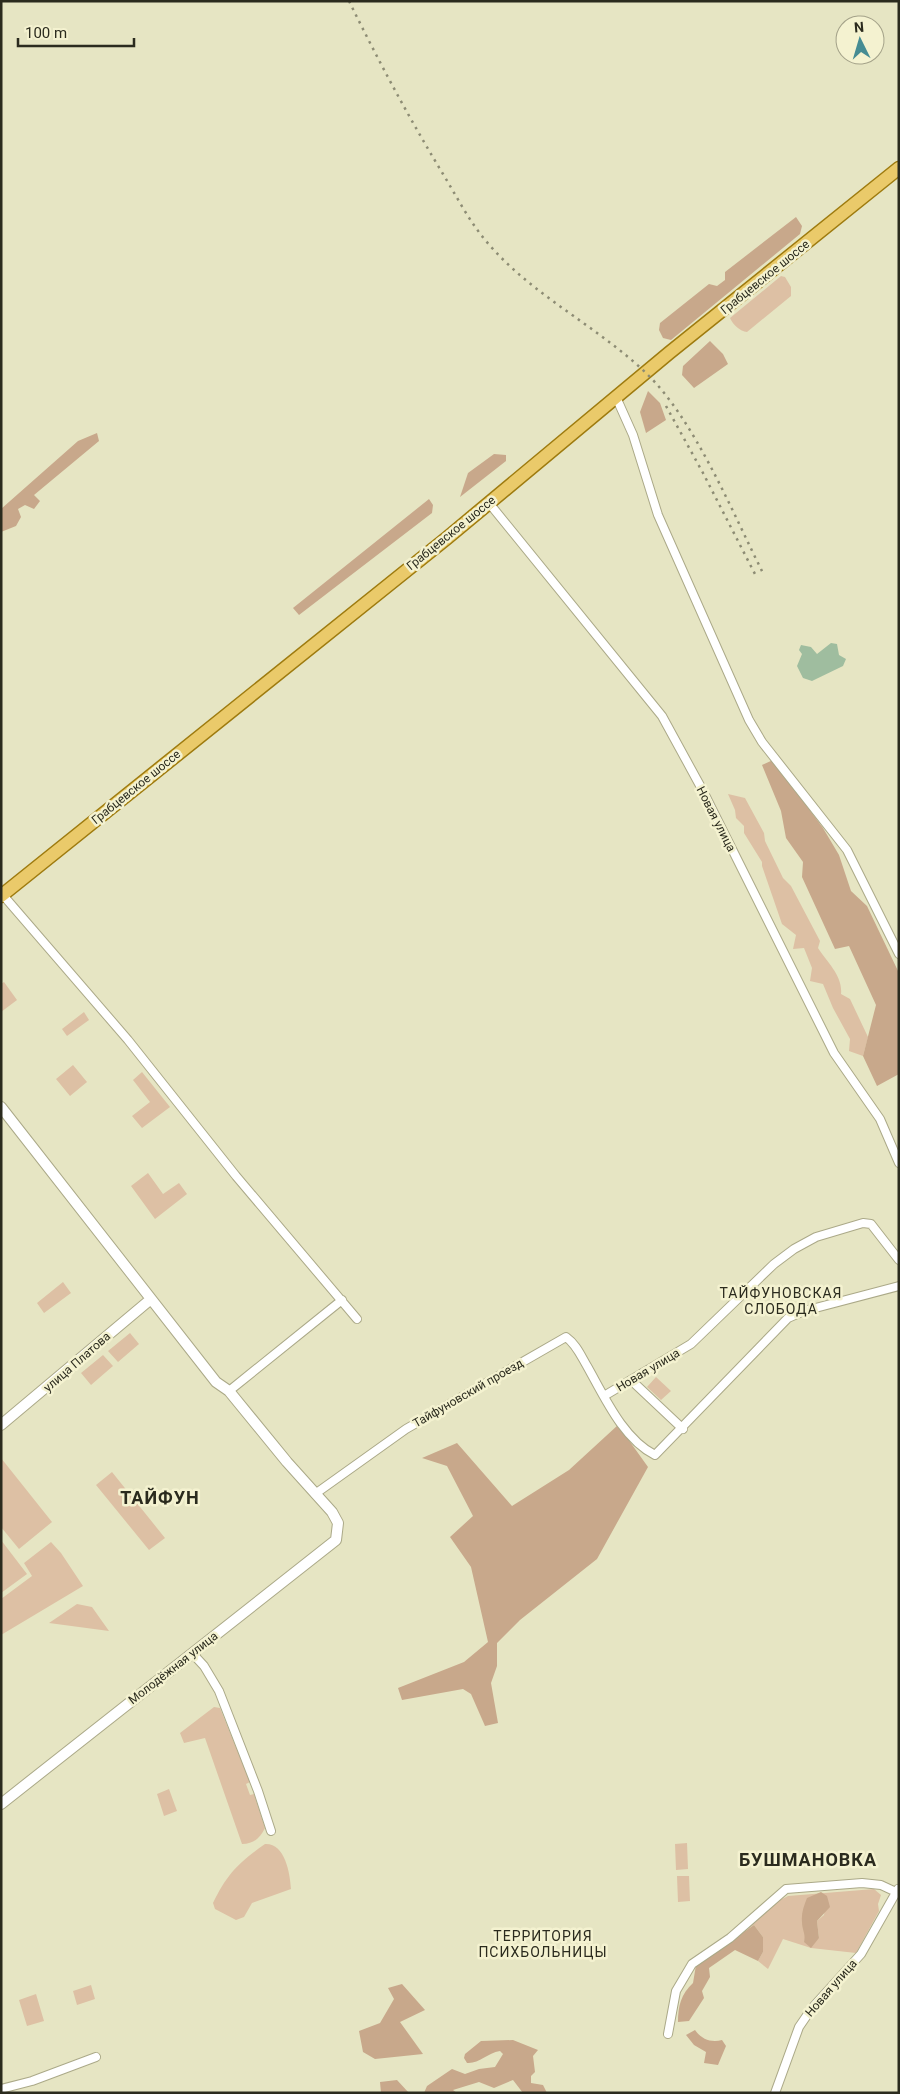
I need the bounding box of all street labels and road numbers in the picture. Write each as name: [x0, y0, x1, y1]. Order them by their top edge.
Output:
street label: Грабцевское шоссе: [718, 237, 812, 317]
street label: Грабцевское шоссе: [404, 493, 498, 573]
street label: Грабцевское шоссе: [89, 747, 183, 827]
street label: Новая улица: [694, 784, 738, 854]
street label: улица Платова: [41, 1329, 113, 1395]
street label: Новая улица: [614, 1346, 682, 1394]
street label: Тайфуновский проезд: [411, 1356, 525, 1430]
street label: Молодёжная улица: [126, 1629, 220, 1707]
street label: Новая улица: [802, 1957, 860, 2019]

